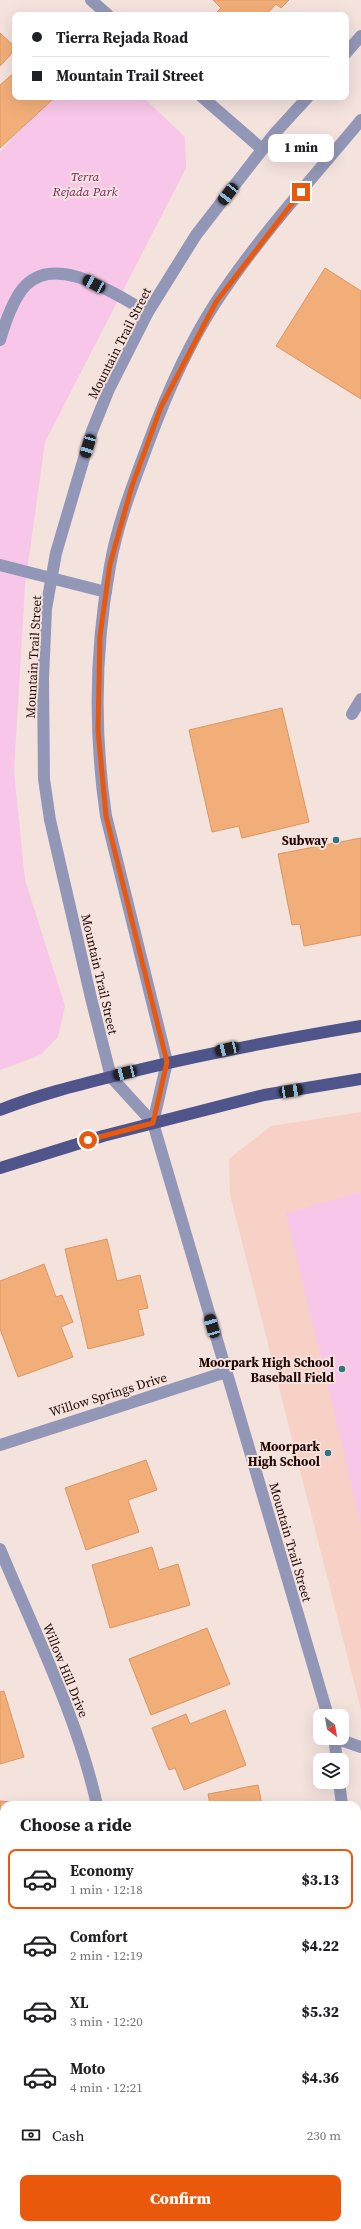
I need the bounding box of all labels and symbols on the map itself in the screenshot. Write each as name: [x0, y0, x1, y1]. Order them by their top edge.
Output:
callout: 1 min: [268, 134, 334, 162]
park label: Terra Rejada Park: [51, 168, 118, 200]
car: [216, 181, 240, 207]
route end: [292, 183, 310, 201]
car: [81, 273, 107, 295]
street label: Mountain Trail Street: [84, 284, 155, 402]
car: [79, 433, 97, 459]
street label: Mountain Trail Street: [22, 594, 45, 719]
place label: Subway: [282, 832, 328, 849]
marker: Subway: [331, 835, 341, 845]
street label: Mountain Trail Street: [77, 912, 122, 1037]
car: [214, 1040, 240, 1058]
car: [112, 1064, 138, 1082]
car: [278, 1083, 304, 1099]
route start: [79, 1131, 97, 1149]
car: [203, 1313, 221, 1339]
place label: Moorpark High School Baseball Field: [199, 1354, 334, 1386]
marker: Moorpark High School Baseball Field: [337, 1364, 347, 1374]
street label: Willow Springs Drive: [47, 1368, 169, 1420]
place label: Moorpark High School: [248, 1438, 320, 1470]
marker: Moorpark High School: [323, 1448, 333, 1458]
street label: Mountain Trail Street: [265, 1481, 316, 1604]
street label: Willow Hill Drive: [39, 1621, 92, 1720]
north arrow: [313, 1709, 349, 1745]

